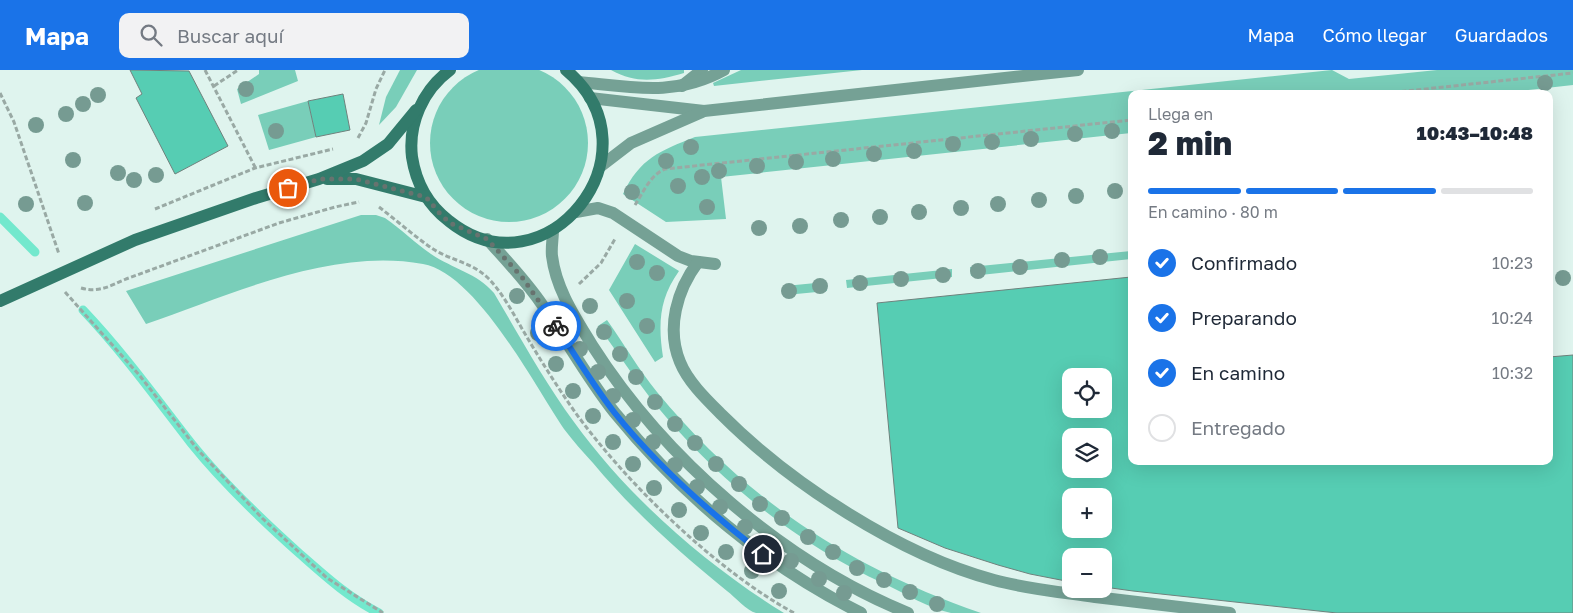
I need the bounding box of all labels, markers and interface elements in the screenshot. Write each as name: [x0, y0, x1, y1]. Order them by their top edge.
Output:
search box: [119, 13, 469, 58]
text: Mapa: [25, 21, 89, 50]
icon: search: [137, 21, 165, 49]
text: Buscar aquí: [177, 24, 284, 47]
text: Mapa: [1248, 24, 1294, 46]
text: Cómo llegar: [1322, 24, 1427, 46]
text: Guardados: [1455, 24, 1548, 46]
text: Llega en: [1148, 104, 1213, 124]
text: 10:43–10:48: [1417, 121, 1533, 144]
text: 2 min: [1148, 124, 1232, 162]
pin: [267, 167, 309, 209]
icon: bag: [274, 174, 302, 202]
text: En camino · 80 m: [1148, 202, 1278, 222]
icon: check: [1148, 249, 1176, 277]
text: Confirmado: [1191, 251, 1297, 274]
text: 10:23: [1492, 253, 1533, 273]
courier: [531, 301, 581, 351]
icon: check: [1148, 304, 1176, 332]
text: Preparando: [1191, 306, 1297, 329]
text: 10:24: [1491, 308, 1533, 328]
icon: bike: [542, 312, 570, 340]
icon: check: [1148, 359, 1176, 387]
text: En camino: [1191, 361, 1285, 384]
text: 10:32: [1492, 363, 1533, 383]
map controls: [1062, 368, 1112, 598]
button: locate: [1062, 368, 1112, 418]
text: Entregado: [1191, 416, 1285, 439]
button: layers: [1062, 428, 1112, 478]
button: +: [1062, 488, 1112, 538]
pin: [742, 533, 784, 575]
icon: home: [749, 540, 777, 568]
button: −: [1062, 548, 1112, 598]

